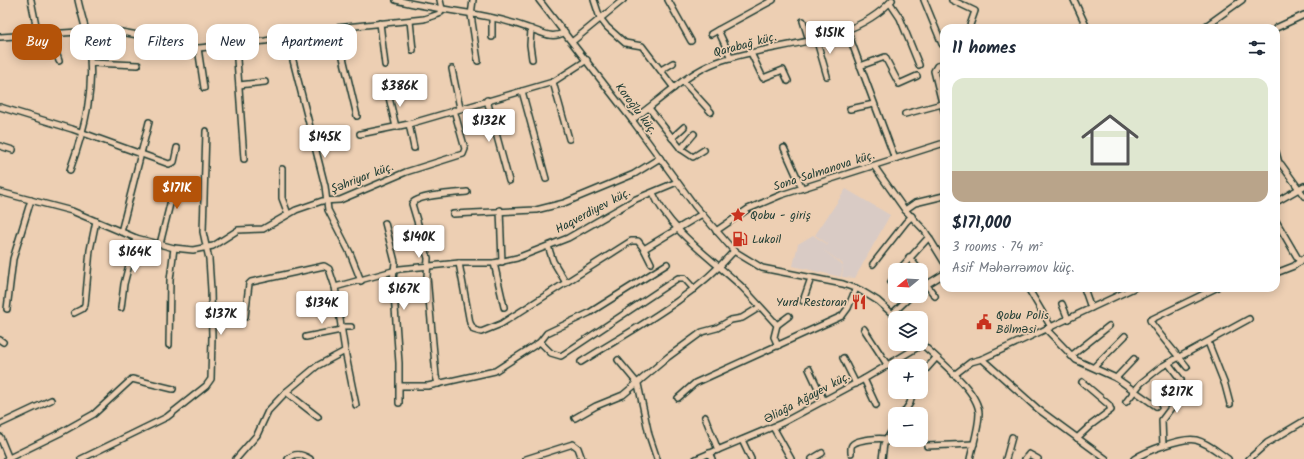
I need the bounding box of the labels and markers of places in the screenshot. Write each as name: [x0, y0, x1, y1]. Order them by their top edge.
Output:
pin: $151K: [802, 21, 858, 55]
pin: $386K: [372, 74, 428, 108]
pin: $132K: [461, 109, 517, 143]
pin: $145K: [297, 125, 353, 159]
pin: $171K: [149, 176, 205, 210]
place icon: Qobu - giriş: [729, 206, 747, 224]
place label: Qobu - giriş: [750, 206, 811, 225]
pin: $140K: [391, 225, 447, 259]
fuel station icon: Lukoil: [731, 230, 749, 248]
place label: Lukoil: [752, 230, 781, 249]
pin: $164K: [107, 240, 163, 274]
pin: $167K: [376, 277, 432, 311]
pin: $134K: [294, 291, 350, 325]
place label: Yurd Restoran: [776, 293, 847, 312]
restaurant icon: Yurd Restoran: [850, 293, 868, 311]
pin: $137K: [193, 302, 249, 336]
place label: Qobu Polis Bölməsi: [996, 306, 1049, 339]
public building icon: Qobu Polis Bölməsi: [975, 313, 993, 331]
pin: $217K: [1149, 380, 1205, 414]

